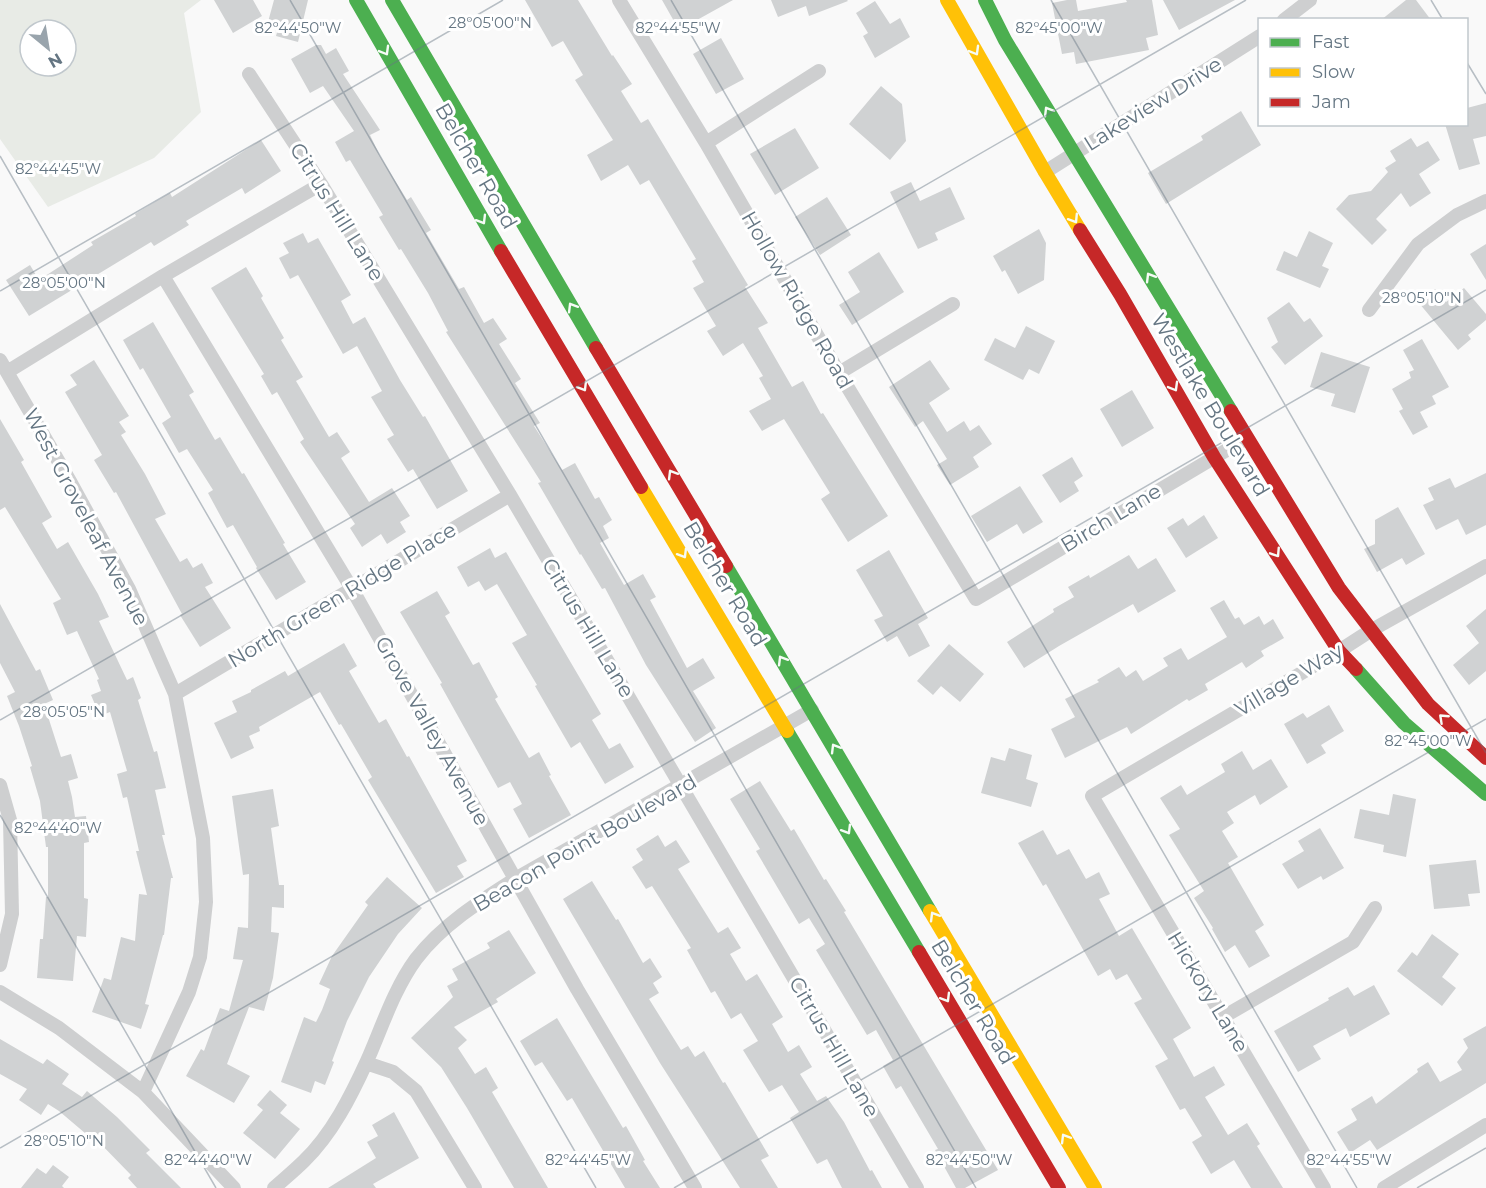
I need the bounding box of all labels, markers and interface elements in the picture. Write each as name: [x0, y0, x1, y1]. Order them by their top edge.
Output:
text: 28°05'00"N: [448, 13, 532, 32]
north arrow: [18, 18, 78, 78]
text: 82°44'50"W: [254, 18, 342, 37]
text: 82°44'55"W: [635, 18, 721, 37]
text: 82°45'00"W: [1015, 18, 1103, 37]
legend: [1258, 18, 1468, 126]
text: Fast: [1312, 31, 1350, 53]
one-way arrow: [378, 45, 389, 55]
one-way arrow: [968, 45, 979, 55]
text: N: [45, 49, 66, 72]
street label: Lakeview Drive: [1079, 51, 1226, 156]
text: Slow: [1312, 61, 1355, 83]
text: Jam: [1311, 91, 1351, 113]
street label: Belcher Road: [430, 98, 523, 233]
one-way arrow: [1043, 107, 1055, 117]
street label: Citrus Hill Lane: [285, 138, 390, 285]
text: 82°44'45"W: [15, 159, 101, 178]
street label: Hollow Ridge Road: [736, 207, 858, 393]
one-way arrow: [1067, 213, 1079, 223]
one-way arrow: [475, 214, 487, 224]
text: 28°05'00"N: [22, 273, 106, 292]
one-way arrow: [1146, 273, 1157, 283]
text: 28°05'10"N: [1382, 288, 1462, 307]
one-way arrow: [567, 303, 579, 313]
street label: Westlake Boulevard: [1146, 309, 1275, 501]
one-way arrow: [575, 381, 587, 391]
one-way arrow: [1167, 381, 1178, 391]
street label: West Groveleaf Avenue: [19, 404, 154, 630]
one-way arrow: [667, 470, 679, 480]
street label: Birch Lane: [1056, 478, 1165, 557]
street label: North Green Ridge Place: [223, 516, 460, 673]
street label: Belcher Road: [678, 517, 773, 651]
one-way arrow: [1268, 547, 1280, 557]
one-way arrow: [675, 548, 687, 558]
street label: Citrus Hill Lane: [537, 553, 640, 702]
street label: Grove Valley Avenue: [370, 632, 495, 830]
street label: Village Way: [1230, 637, 1348, 722]
one-way arrow: [778, 656, 790, 666]
text: 28°05'05"N: [23, 702, 105, 721]
one-way arrow: [1439, 714, 1450, 725]
text: 82°45'00"W: [1384, 731, 1472, 750]
one-way arrow: [830, 744, 842, 754]
street label: Beacon Point Boulevard: [469, 768, 701, 917]
text: 82°44'40"W: [14, 818, 102, 837]
one-way arrow: [840, 824, 851, 834]
one-way arrow: [930, 912, 941, 922]
street label: Hickory Lane: [1163, 927, 1254, 1057]
street label: Belcher Road: [926, 935, 1021, 1069]
street label: Citrus Hill Lane: [784, 972, 885, 1122]
one-way arrow: [939, 992, 951, 1002]
text: 28°05'10"N: [24, 1131, 104, 1150]
one-way arrow: [1061, 1134, 1073, 1144]
text: 82°44'40"W: [164, 1150, 252, 1169]
text: 82°44'45"W: [545, 1150, 631, 1169]
text: 82°44'50"W: [925, 1150, 1013, 1169]
text: 82°44'55"W: [1306, 1150, 1392, 1169]

